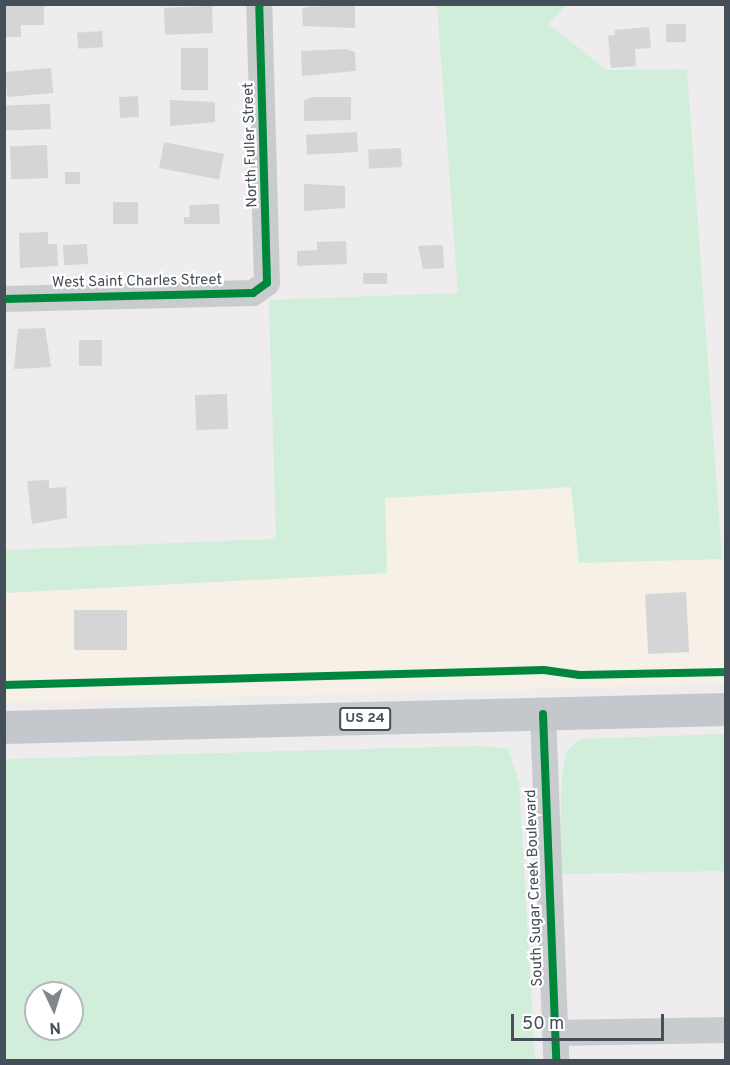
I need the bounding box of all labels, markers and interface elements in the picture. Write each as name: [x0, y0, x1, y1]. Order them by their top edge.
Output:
street label: North Fuller Street: [240, 82, 262, 208]
street label: West Saint Charles Street: [52, 272, 222, 292]
road number: US 24: [338, 708, 392, 730]
street label: South Sugar Creek Boulevard: [523, 789, 547, 987]
north arrow: [24, 981, 84, 1041]
scale bar: [514, 1002, 667, 1040]
text: 50 m: [522, 1013, 564, 1036]
text: N: [49, 1017, 62, 1037]

